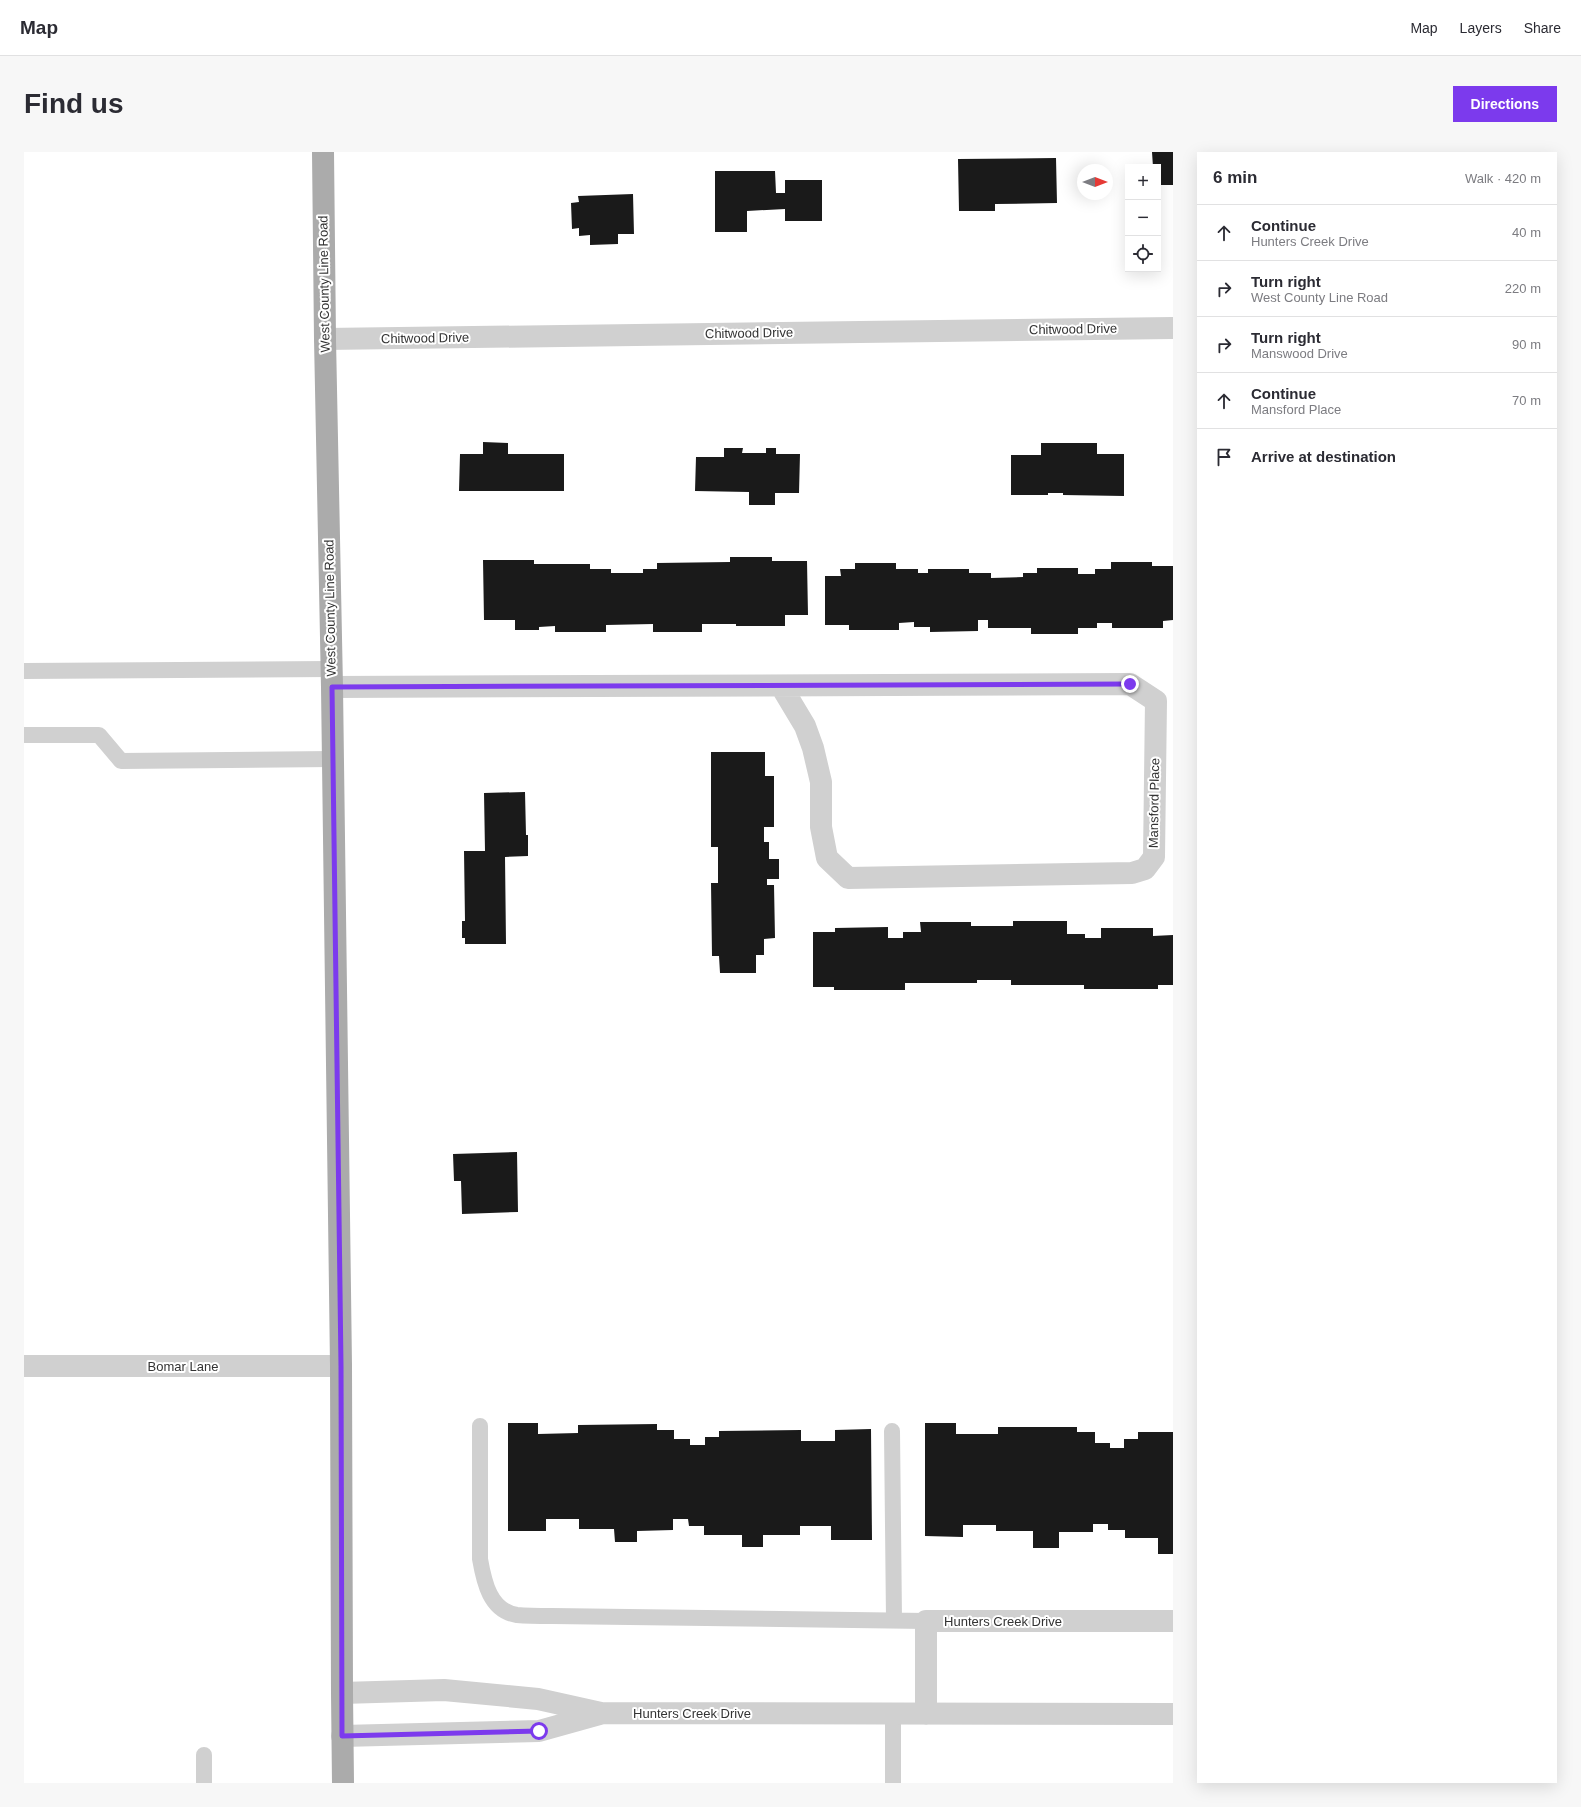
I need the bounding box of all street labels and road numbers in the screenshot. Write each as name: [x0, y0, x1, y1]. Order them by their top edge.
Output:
street label: West County Line Road: [315, 215, 333, 353]
street label: Chitwood Drive: [1029, 321, 1117, 337]
street label: Chitwood Drive: [705, 325, 793, 341]
street label: Chitwood Drive: [381, 330, 469, 346]
street label: West County Line Road: [321, 539, 339, 677]
street label: Mansford Place: [1146, 758, 1162, 848]
street label: Bomar Lane: [148, 1359, 218, 1374]
street label: Hunters Creek Drive: [944, 1614, 1062, 1629]
street label: Hunters Creek Drive: [633, 1706, 751, 1721]

